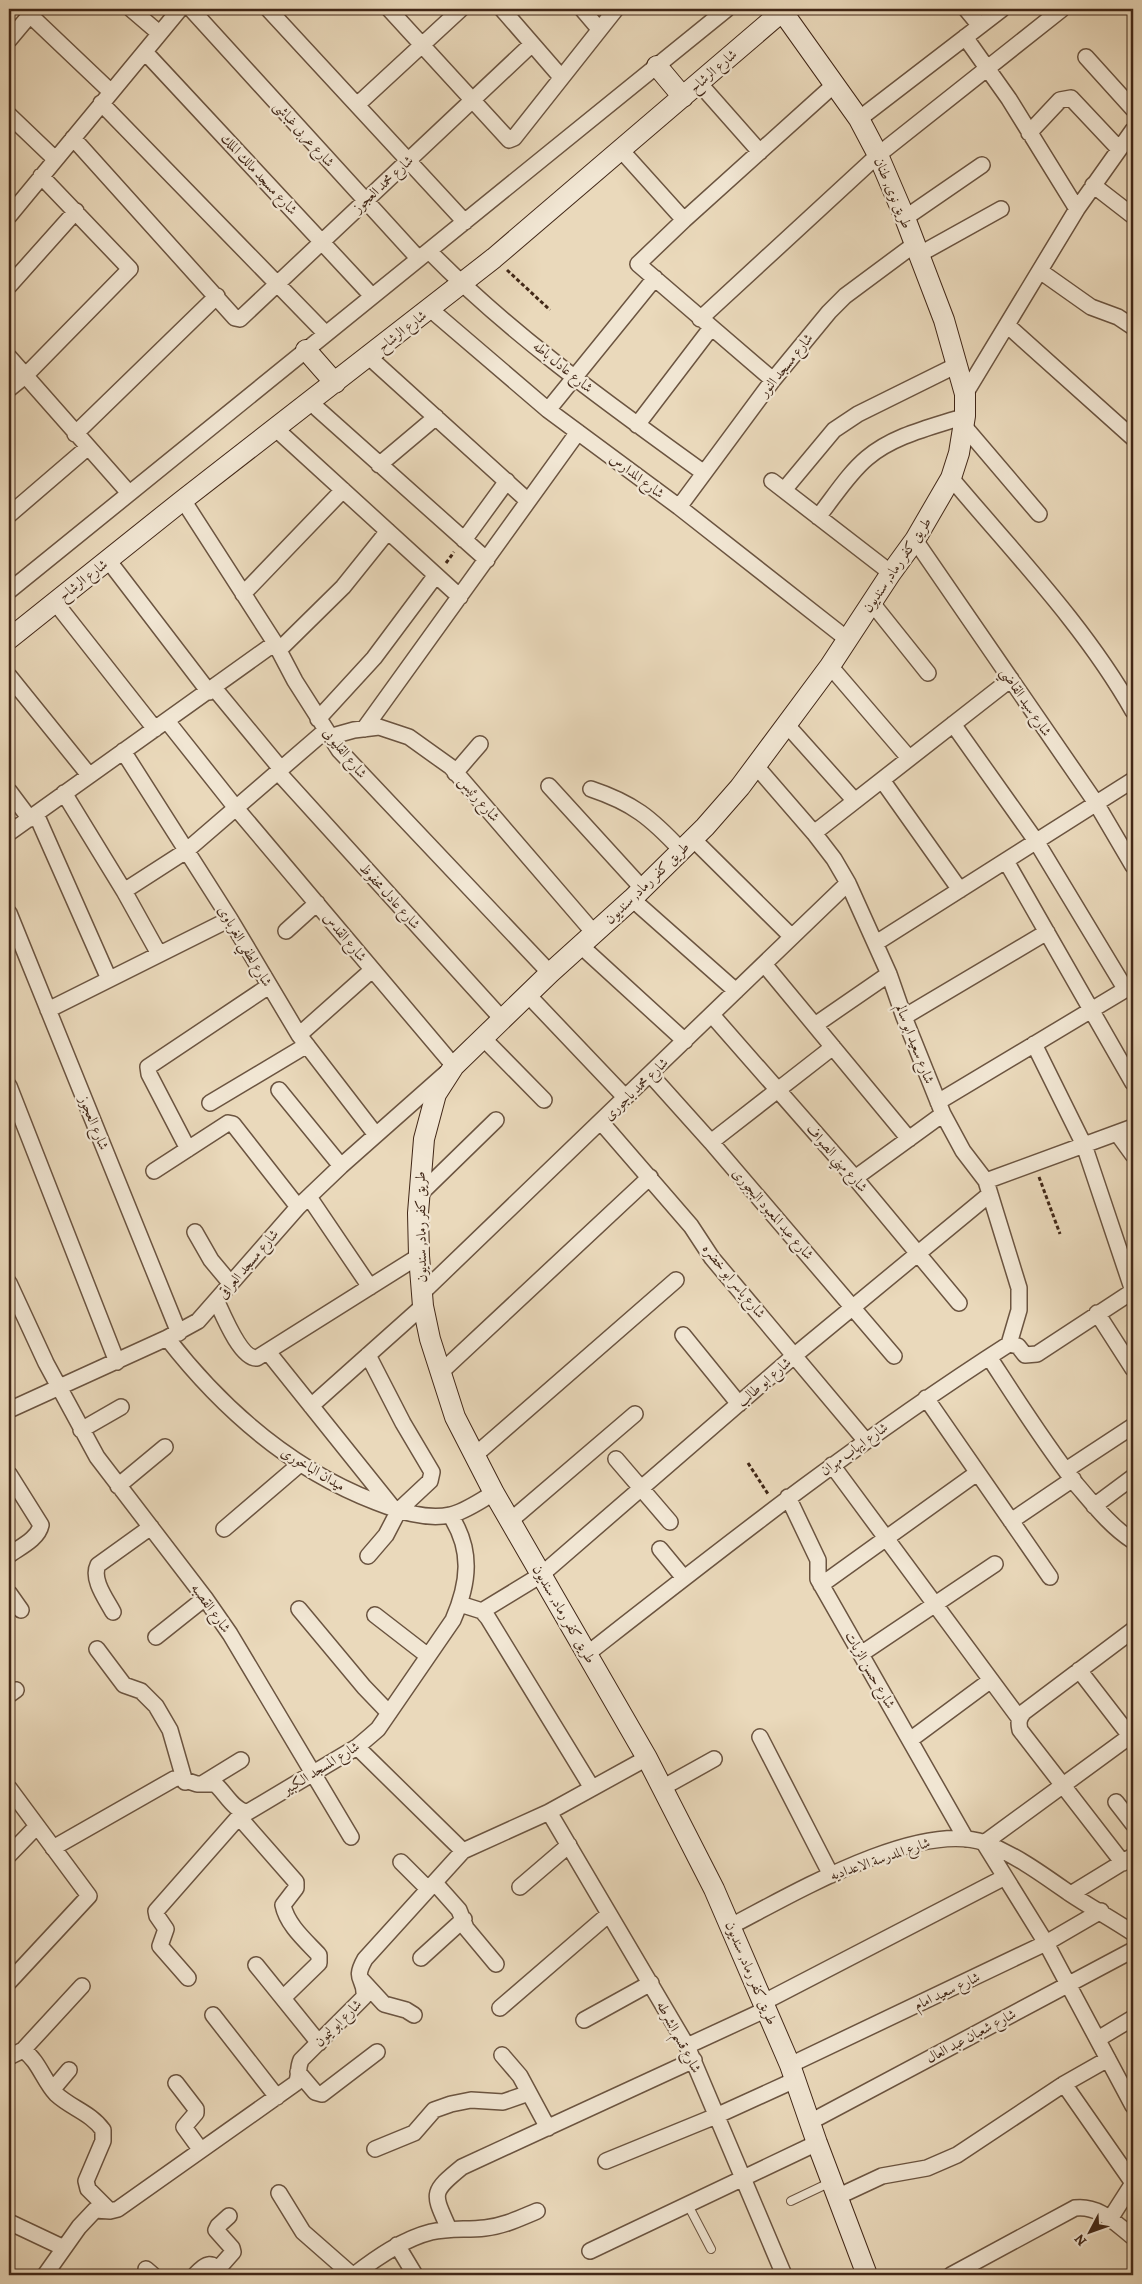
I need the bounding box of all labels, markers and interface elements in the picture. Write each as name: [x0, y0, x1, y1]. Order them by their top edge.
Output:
street label: شارع الرشاح: [685, 45, 743, 99]
street label: شارع عربى غباشى: [268, 97, 339, 173]
street label: شارع مسجد مالك الملك: [215, 129, 302, 220]
street label: شارع محمد العجوز: [347, 151, 419, 220]
street label: طريق نوى, طنان: [869, 154, 917, 232]
street label: شارع الرشاح: [373, 306, 432, 359]
street label: شارع مسجد النور: [753, 329, 819, 404]
street label: شارع عادل باطه: [528, 337, 597, 399]
street label: شارع المدارس: [604, 449, 668, 505]
street label: طريق كفر رماد, سنديون: [858, 514, 936, 616]
street label: شارع الرشاح: [54, 555, 113, 608]
street label: شارع سيد القاضي: [993, 664, 1056, 743]
street label: شارع القليوبى: [317, 724, 371, 784]
street label: شارع رئيس: [452, 772, 504, 827]
street label: طريق كفر رماد, سنديون: [600, 838, 694, 928]
street label: شارع عادل محفوظ: [354, 859, 425, 935]
street label: شارع لطفي الغرباوى: [210, 902, 277, 992]
street label: شارع القدس: [317, 909, 371, 967]
street label: شارع سعيد ابو سالم: [888, 1002, 939, 1088]
street label: شارع محمد باجورى: [600, 1053, 674, 1126]
street label: شارع العجوز: [72, 1091, 113, 1154]
street label: شارع مهني الصواف: [800, 1120, 872, 1198]
street label: شارع عبد المعبود البجورى: [726, 1164, 818, 1265]
street label: طريق كفر رماد, سنديون: [411, 1171, 431, 1283]
street label: شارع مسجد العراقى: [213, 1225, 284, 1304]
street label: شارع ياسر ابو خضره: [696, 1240, 770, 1324]
street label: شارع ابو طالب: [733, 1353, 797, 1412]
street label: شارع ايهاب مهران: [816, 1418, 893, 1482]
street label: ميدان الباخورى: [277, 1442, 349, 1496]
street label: طريق كفر رماد, سنديون: [528, 1561, 600, 1667]
street label: شارع القصبه: [185, 1579, 235, 1638]
street label: شارع حسن الزيات: [838, 1628, 900, 1713]
street label: شارع المسجد الكبير: [277, 1737, 364, 1802]
street label: شارع المدرسة الاعداديه: [827, 1833, 933, 1887]
street label: طريق كفر رماد, سنديون: [721, 1918, 781, 2028]
street label: شارع سعيد امام: [911, 1967, 984, 2017]
street label: شارع ابو ليمون: [310, 1995, 367, 2052]
street label: شارع قسم الشرطه: [649, 1998, 706, 2078]
street label: شارع شعبان عبد العال: [923, 2004, 1020, 2069]
north arrow: [1064, 2206, 1114, 2256]
text: N: [1070, 2230, 1091, 2250]

